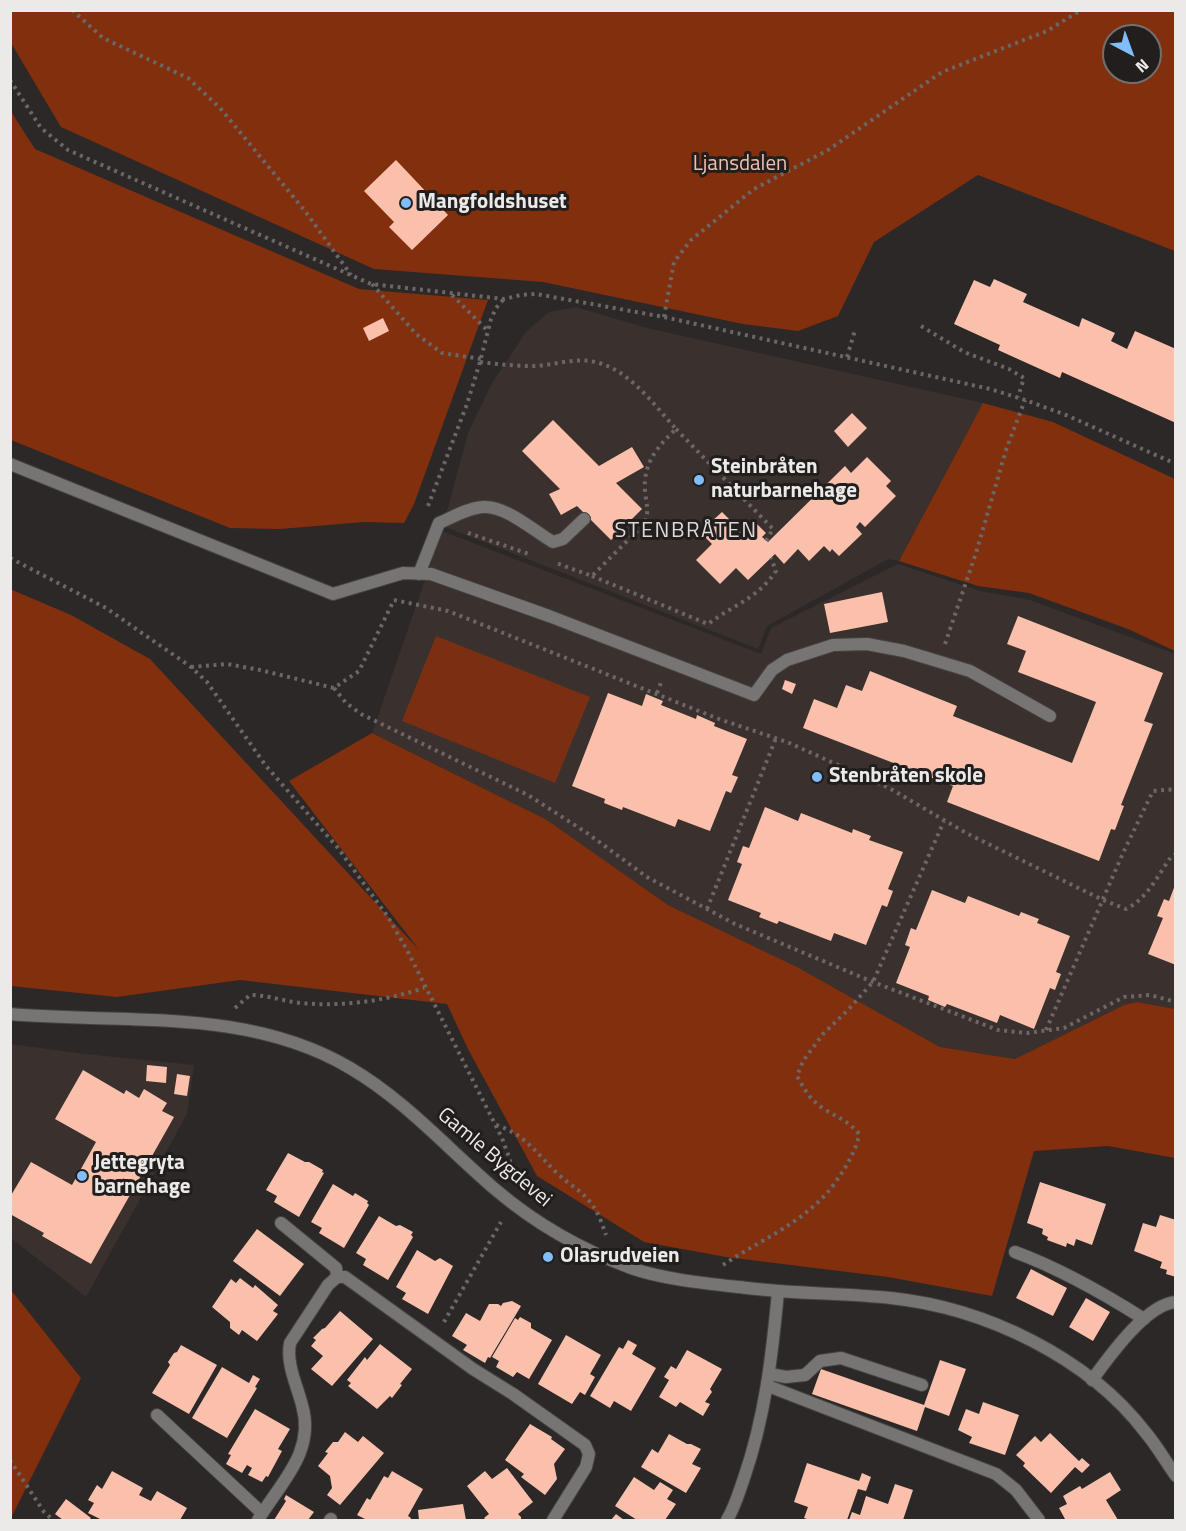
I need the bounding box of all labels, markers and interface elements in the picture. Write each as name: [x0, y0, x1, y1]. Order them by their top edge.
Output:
north arrow: [1102, 24, 1162, 84]
text: N: [1130, 53, 1155, 79]
park label: Ljansdalen: [693, 152, 787, 178]
place label: Mangfoldshuset: [418, 190, 567, 216]
marker: Mangfoldshuset: [399, 196, 413, 210]
place label: Steinbråten naturbarnehage: [711, 455, 857, 505]
marker: Steinbråten naturbarnehage: [692, 473, 706, 487]
district label: STENBRÅTEN: [614, 519, 758, 545]
place label: Stenbråten skole: [829, 764, 983, 790]
marker: Stenbråten skole: [810, 770, 824, 784]
street label: Gamle Bygdevei: [432, 1103, 556, 1213]
place label: Jettegryta barnehage: [94, 1151, 191, 1201]
marker: Jettegryta barnehage: [75, 1169, 89, 1183]
place label: Olasrudveien: [560, 1244, 680, 1270]
marker: Olasrudveien: [541, 1250, 555, 1264]

